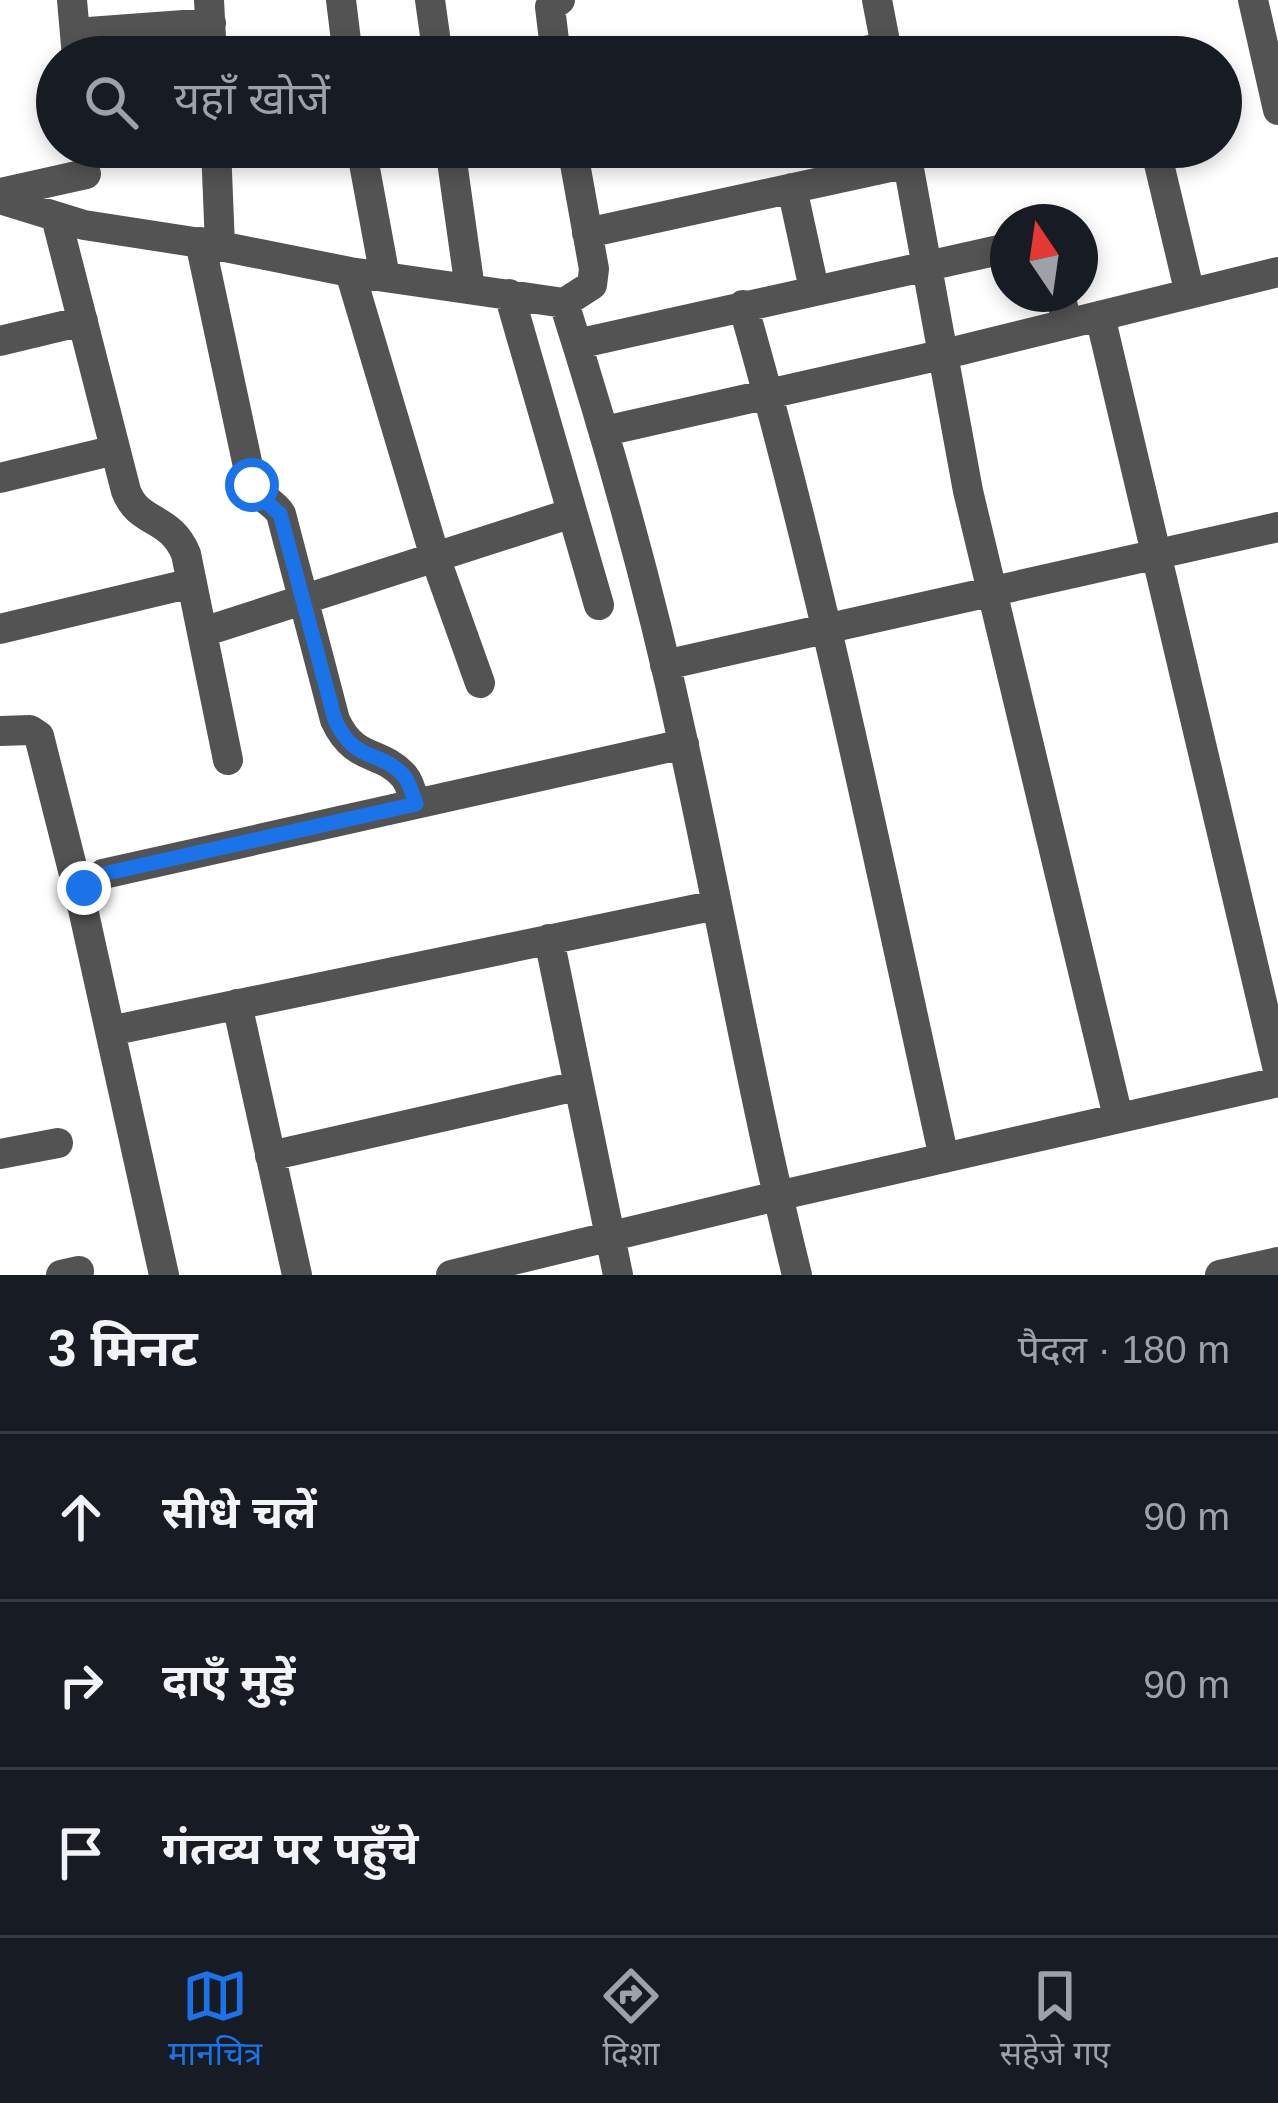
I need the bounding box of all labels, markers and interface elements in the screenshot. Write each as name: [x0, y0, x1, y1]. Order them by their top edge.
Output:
search box: [36, 36, 1242, 168]
icon: search: [78, 69, 144, 135]
text: यहाँ खोजें: [174, 73, 330, 124]
north arrow: [990, 204, 1098, 312]
route start: [225, 458, 279, 512]
route end: [57, 861, 111, 915]
text: 3 मिनट: [48, 1320, 198, 1377]
text: पैदल · 180 m: [1018, 1328, 1230, 1371]
icon: ahead: [48, 1484, 114, 1550]
text: सीधे चलें: [162, 1487, 316, 1538]
text: 90 m: [1143, 1495, 1230, 1538]
icon: right: [48, 1652, 114, 1718]
text: दाएँ मुड़ें: [162, 1655, 295, 1706]
text: 90 m: [1143, 1663, 1230, 1706]
icon: arrive: [48, 1820, 114, 1886]
text: गंतव्य पर पहुँचे: [162, 1823, 418, 1874]
tab: मानचित्र: [168, 1963, 262, 2078]
tab: दिशा: [598, 1963, 664, 2078]
tab: सहेजे गए: [1000, 1963, 1110, 2078]

